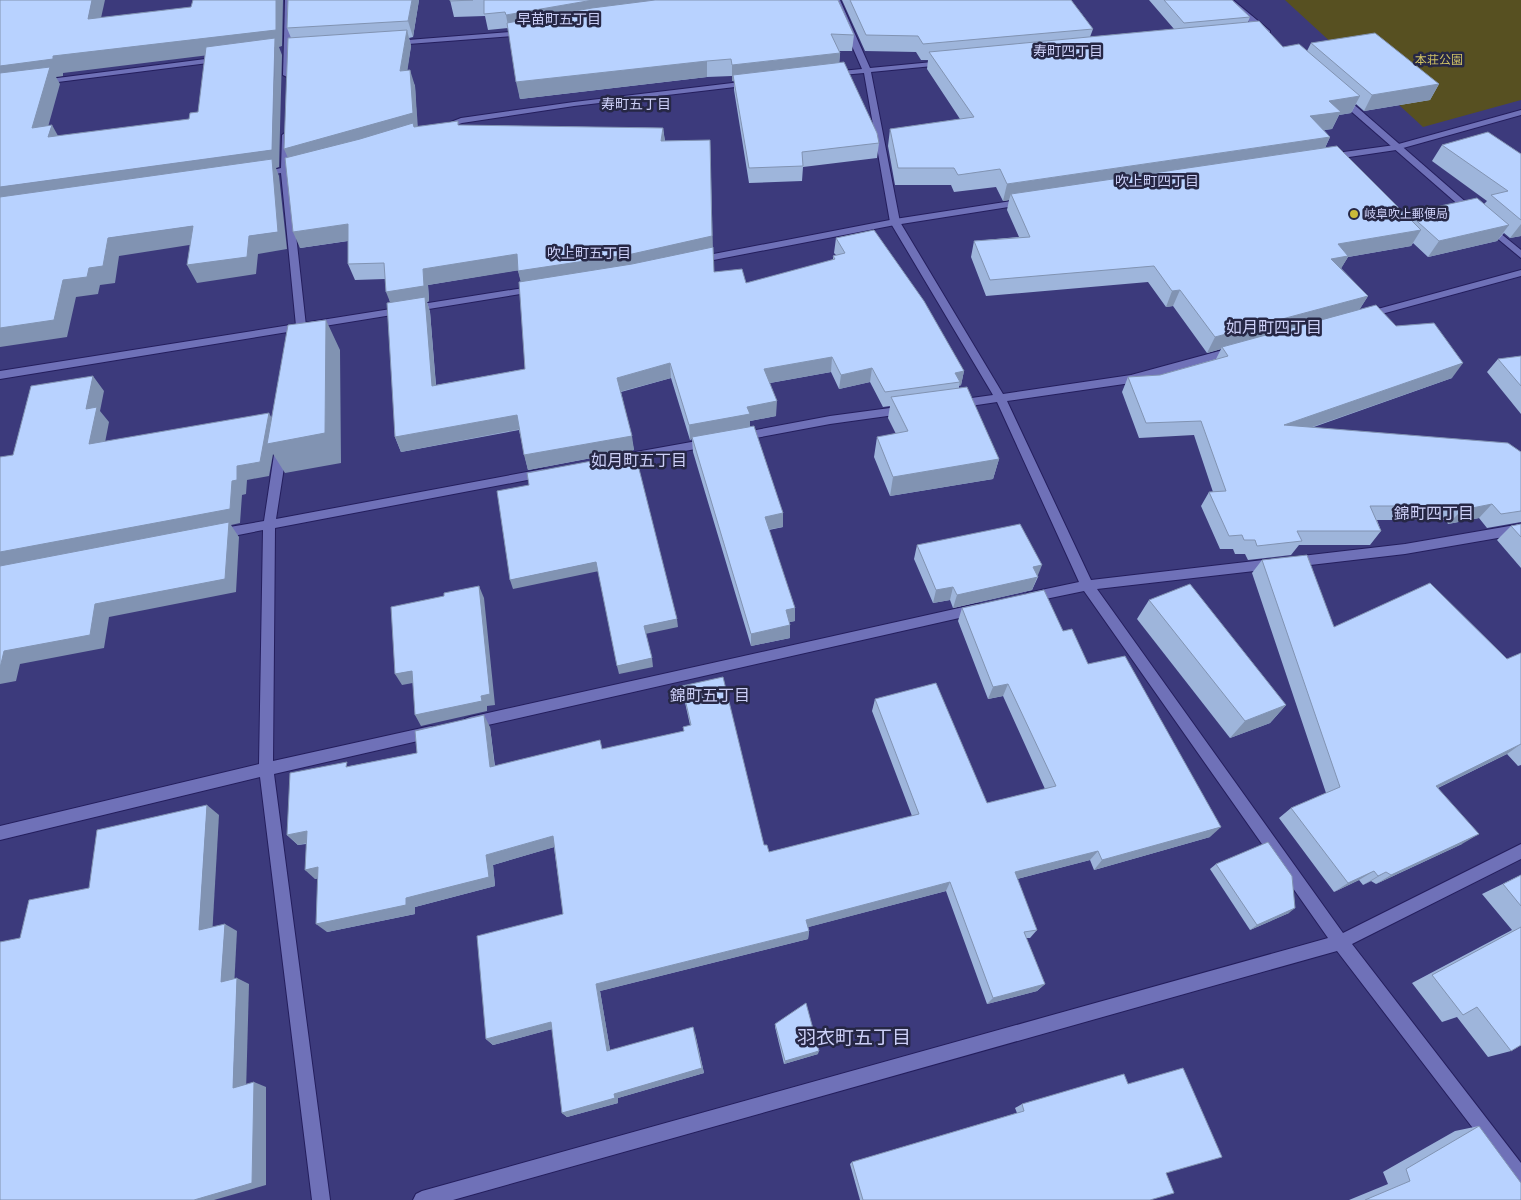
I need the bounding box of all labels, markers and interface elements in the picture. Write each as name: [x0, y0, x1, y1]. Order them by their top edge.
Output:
district label: 早苗町五丁目: [517, 10, 601, 30]
district label: 寿町四丁目: [1033, 42, 1103, 62]
park label: 本荘公園: [1415, 52, 1463, 69]
district label: 寿町五丁目: [601, 95, 671, 115]
district label: 吹上町四丁目: [1115, 172, 1199, 192]
place label: 岐阜吹上郵便局: [1364, 206, 1448, 223]
marker: 岐阜吹上郵便局: [1348, 208, 1360, 220]
district label: 吹上町五丁目: [547, 244, 631, 264]
district label: 如月町四丁目: [1226, 317, 1322, 339]
district label: 如月町五丁目: [591, 450, 687, 472]
district label: 錦町四丁目: [1394, 503, 1474, 525]
district label: 錦町五丁目: [670, 685, 750, 707]
district label: 羽衣町五丁目: [797, 1025, 911, 1052]

